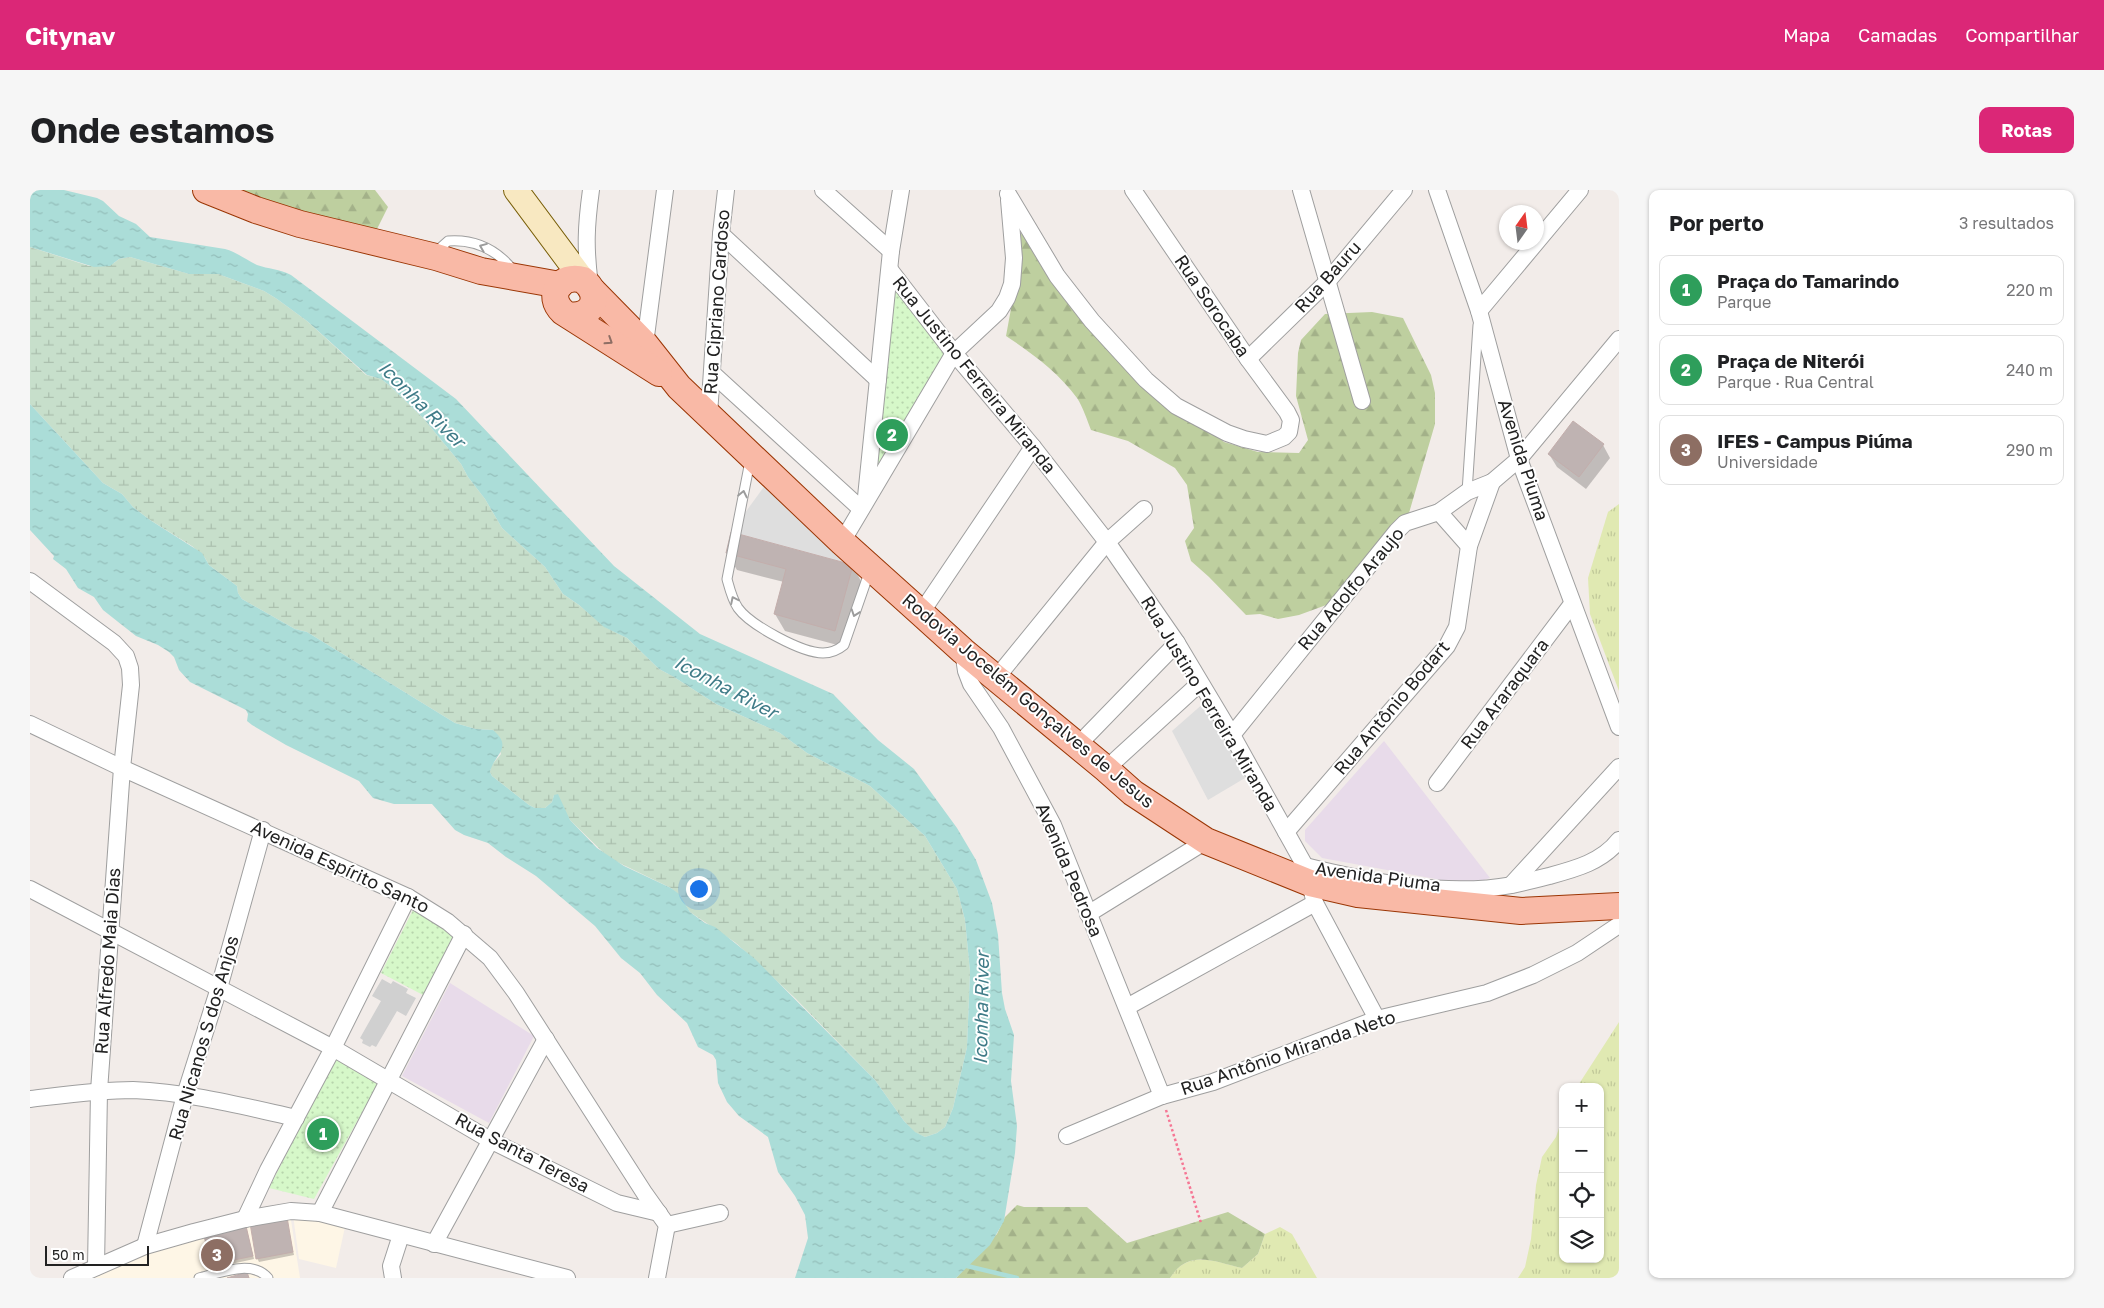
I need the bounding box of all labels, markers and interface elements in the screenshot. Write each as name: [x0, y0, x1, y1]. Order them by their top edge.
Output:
text: Citynav: [25, 21, 115, 50]
text: Mapa: [1783, 24, 1830, 46]
text: Camadas: [1858, 24, 1937, 46]
text: Compartilhar: [1965, 24, 2079, 46]
button: Rotas: [1979, 107, 2074, 153]
text: Onde estamos: [30, 109, 275, 151]
north arrow: [1499, 205, 1544, 250]
street label: Rua Cipriano Cardoso: [699, 209, 733, 395]
text: Por perto: [1669, 210, 1764, 236]
text: 3 resultados: [1959, 213, 2054, 233]
street label: Rua Bauru: [1289, 236, 1365, 317]
one-way arrow: [479, 242, 488, 253]
street label: Rua Sorocaba: [1171, 250, 1255, 361]
text: Praça do Tamarindo: [1717, 269, 1899, 292]
street label: Rua Justino Ferreira Miranda: [888, 271, 1061, 477]
text: 1: [1682, 280, 1690, 300]
text: 220 m: [2006, 280, 2053, 300]
text: Parque: [1717, 292, 1771, 312]
one-way arrow: [603, 335, 613, 344]
text: Praça de Niterói: [1717, 349, 1864, 372]
water label: Iconha River: [374, 355, 472, 454]
text: 2: [1681, 360, 1691, 380]
text: 240 m: [2006, 360, 2053, 380]
text: Parque · Rua Central: [1717, 372, 1874, 392]
street label: Avenida Piuma: [1494, 396, 1554, 523]
pin: 2: [876, 416, 908, 454]
text: IFES - Campus Piúma: [1717, 429, 1912, 452]
text: 3: [1681, 440, 1691, 460]
text: 290 m: [2006, 440, 2053, 460]
text: Universidade: [1717, 452, 1818, 472]
one-way arrow: [737, 489, 748, 498]
street label: Rua Adolfo Araujo: [1292, 522, 1408, 654]
street label: Rodovia Jocelém Gonçalves de Jesus: [898, 588, 1159, 812]
street label: Rua Justino Ferreira Miranda: [1137, 592, 1283, 815]
one-way arrow: [730, 597, 740, 606]
one-way arrow: [851, 608, 861, 617]
street label: Rua Araraquara: [1455, 634, 1553, 753]
street label: Rua Antônio Bodart: [1329, 636, 1454, 779]
water label: Iconha River: [671, 650, 784, 725]
street label: Avenida Pedrosa: [1032, 799, 1108, 940]
street label: Avenida Espírito Santo: [248, 815, 433, 917]
street label: Avenida Piuma: [1314, 856, 1442, 896]
street label: Rua Alfredo Maia Dias: [90, 867, 124, 1055]
your location: [686, 876, 712, 902]
street label: Rua Nicanos S dos Anjos: [163, 933, 243, 1143]
water label: Iconha River: [968, 949, 993, 1065]
street label: Rua Antônio Miranda Neto: [1177, 1005, 1398, 1099]
map controls: [1559, 1083, 1604, 1263]
button: +: [1559, 1083, 1604, 1128]
street label: Rua Santa Teresa: [452, 1107, 593, 1197]
pin: 1: [307, 1115, 339, 1153]
button: −: [1559, 1128, 1604, 1173]
button: locate: [1559, 1173, 1604, 1218]
button: layers: [1559, 1218, 1604, 1263]
pin: 3: [201, 1236, 233, 1274]
scale bar: [45, 1243, 149, 1266]
text: 50 m: [52, 1246, 85, 1263]

